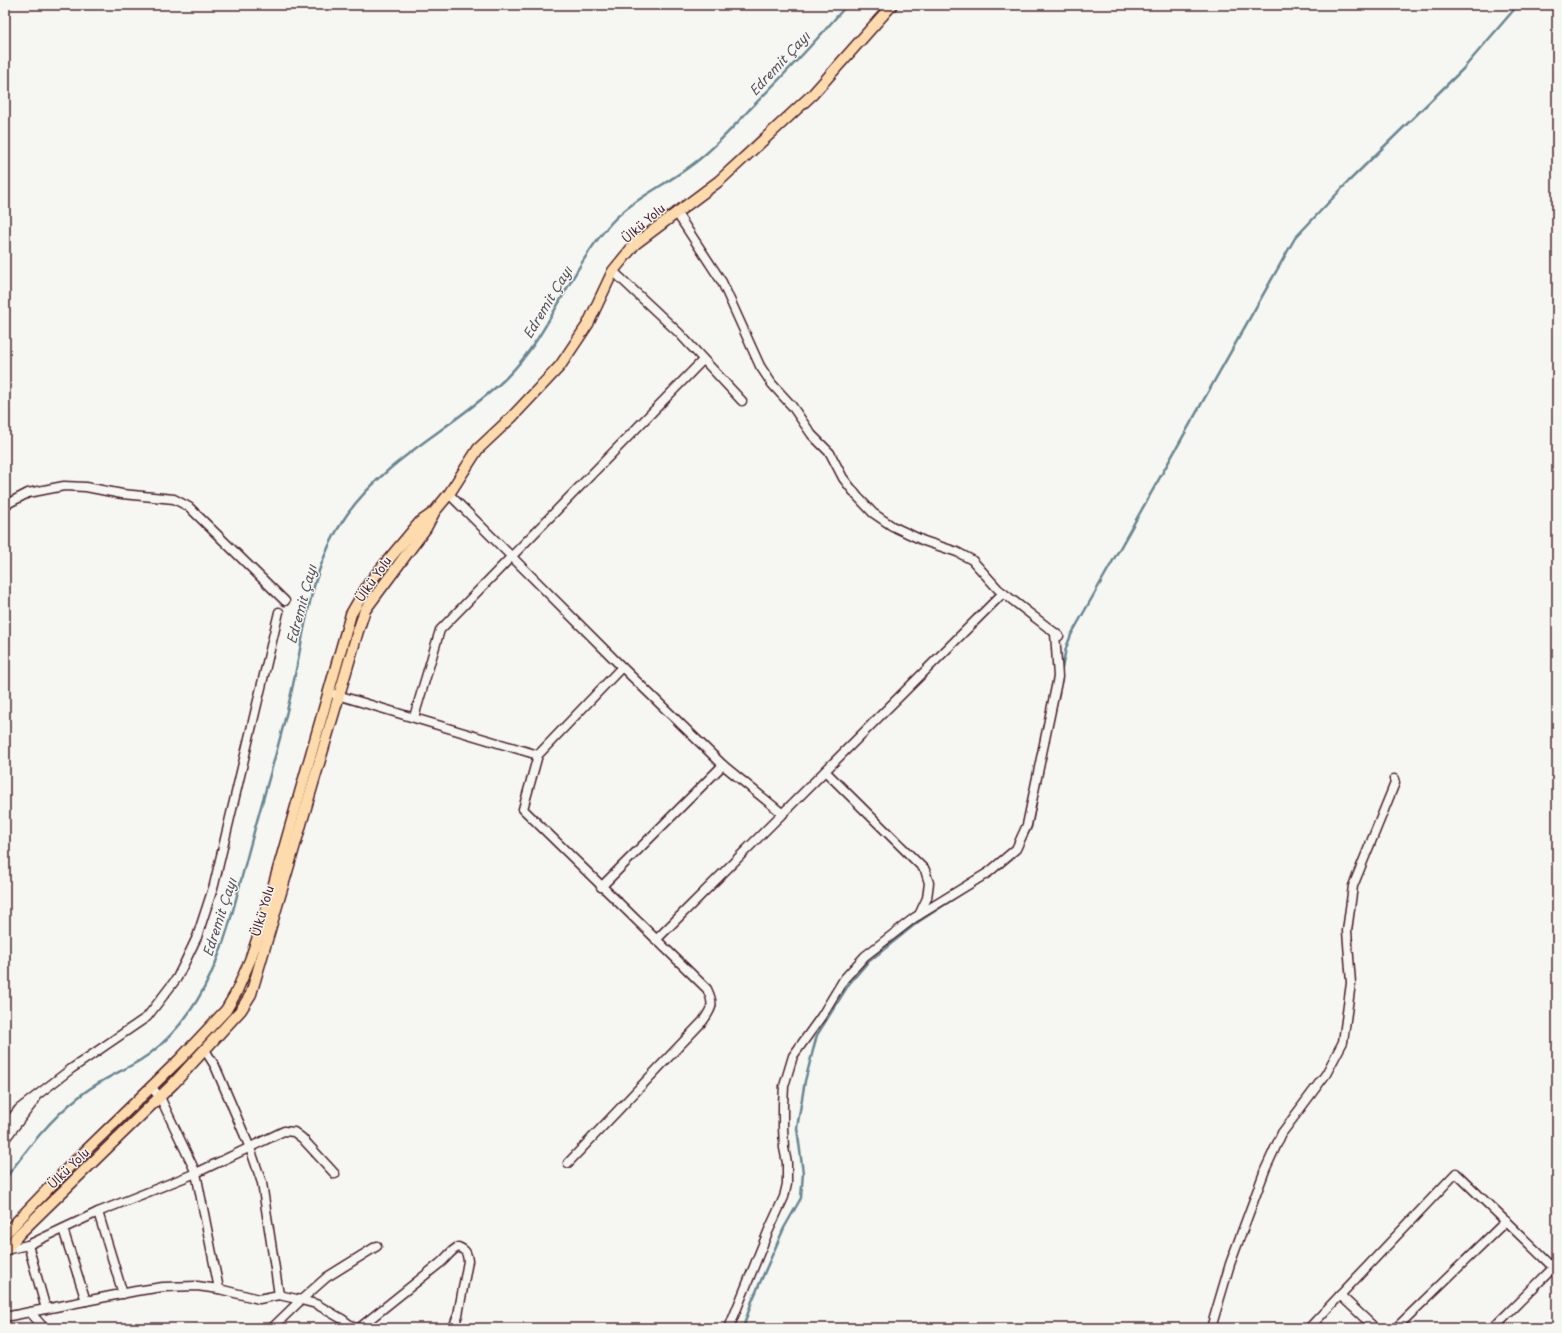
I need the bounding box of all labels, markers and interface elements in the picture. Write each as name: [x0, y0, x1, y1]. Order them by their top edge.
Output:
water label: Edremit Çayı: [744, 26, 815, 99]
street label: Ülkü Yolu: [617, 199, 669, 247]
water label: Edremit Çayı: [518, 261, 577, 342]
street label: Ülkü Yolu: [351, 552, 395, 606]
water label: Edremit Çayı: [281, 561, 321, 646]
water label: Edremit Çayı: [197, 874, 241, 958]
street label: Ülkü Yolu: [246, 883, 278, 939]
street label: Ülkü Yolu: [43, 1143, 93, 1193]

